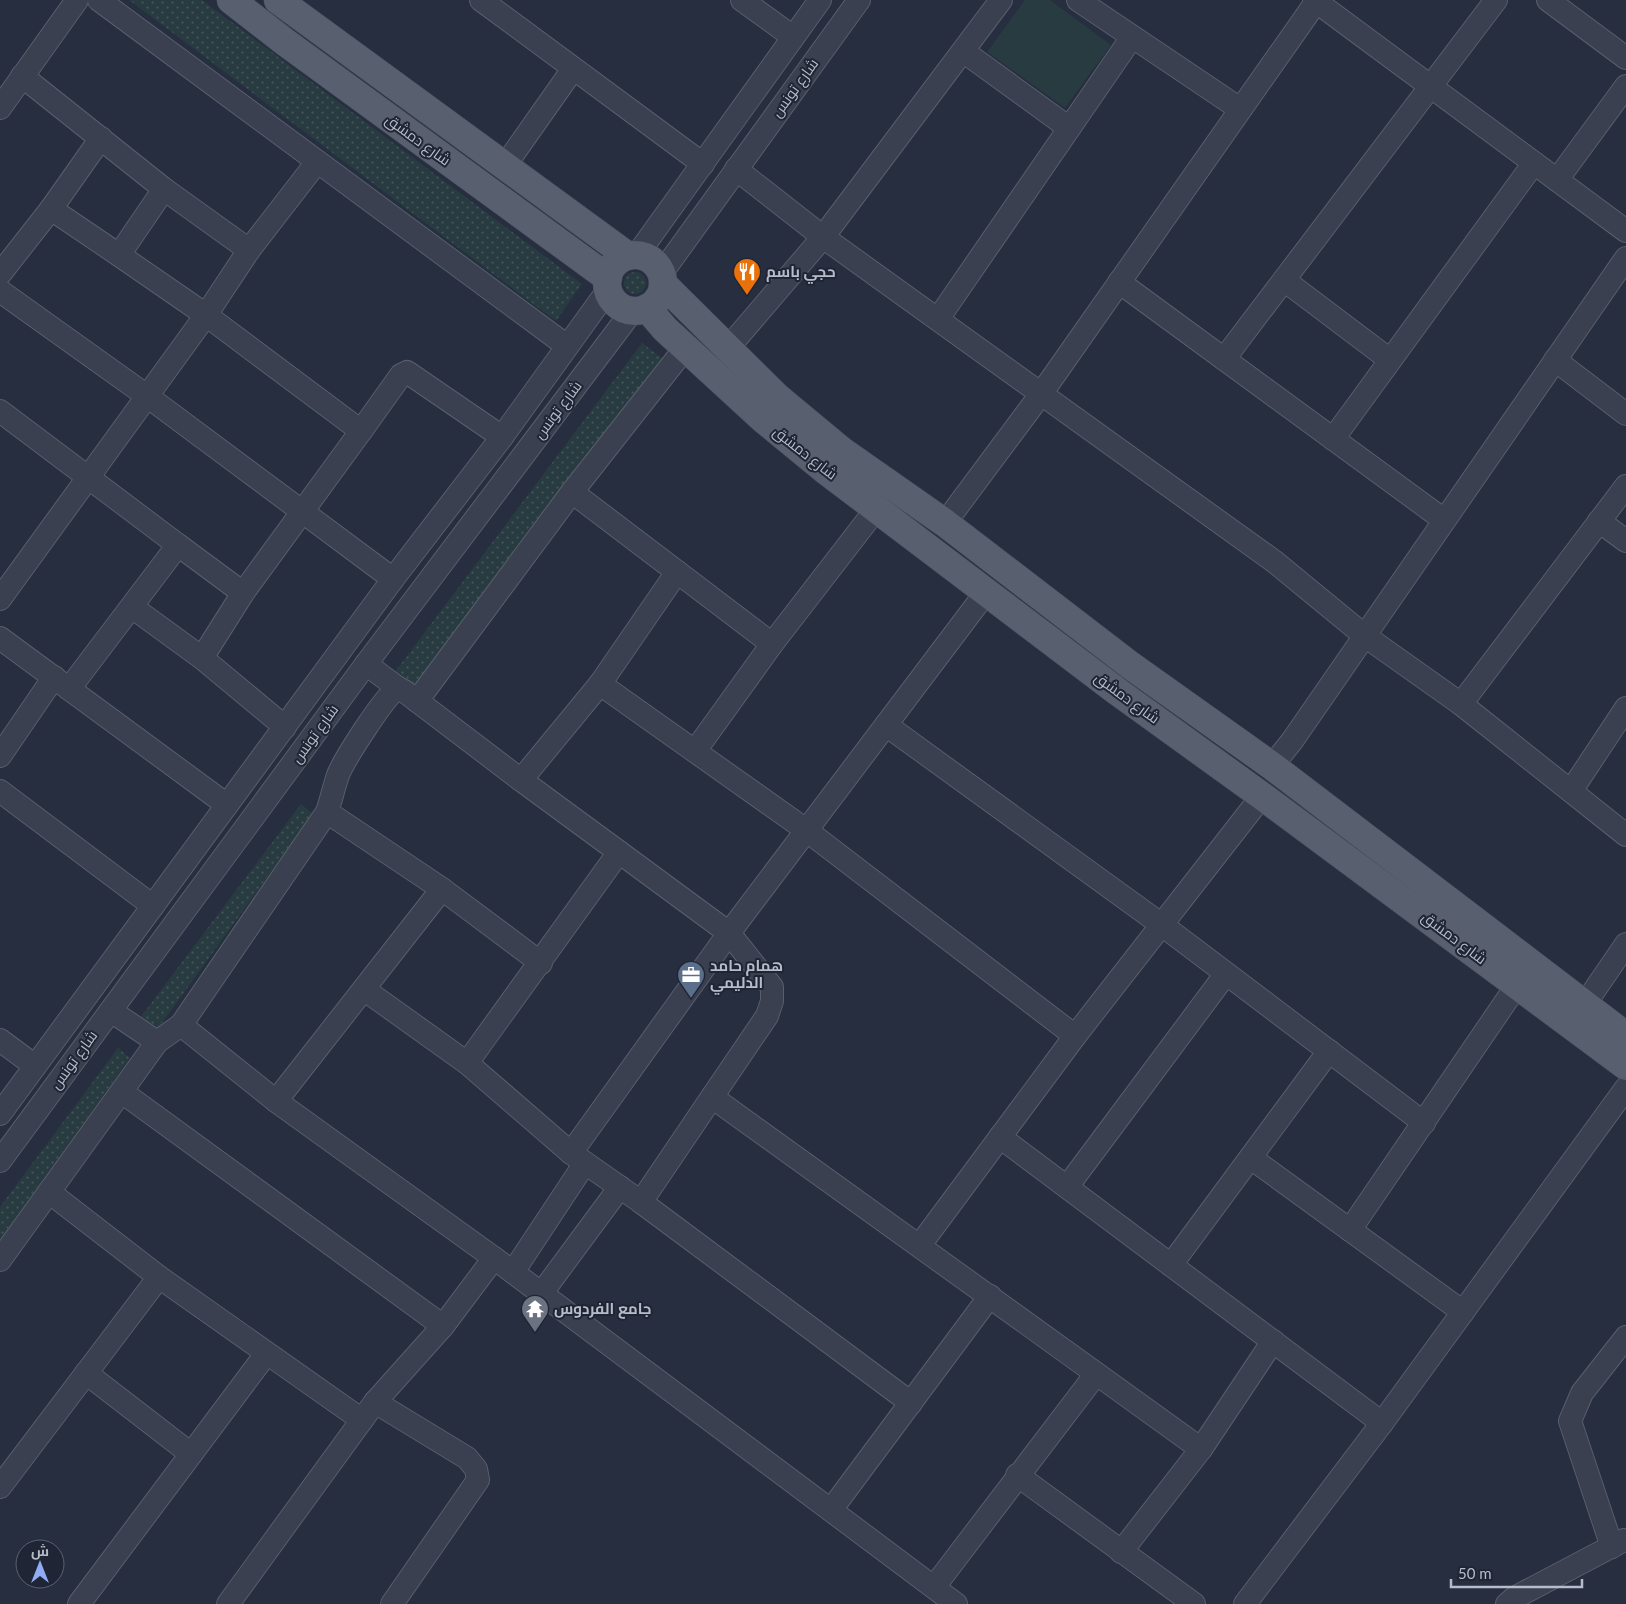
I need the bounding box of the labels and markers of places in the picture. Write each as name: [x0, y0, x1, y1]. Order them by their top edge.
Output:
restaurant icon: حجي باسم: [732, 257, 762, 296]
place label: حجي باسم: [766, 262, 836, 284]
place label: همام حامد الدليمي: [710, 956, 783, 995]
office icon: همام حامد الدليمي: [676, 960, 706, 999]
temple icon: جامع الفردوس: [520, 1294, 550, 1333]
place label: جامع الفردوس: [554, 1299, 652, 1319]

